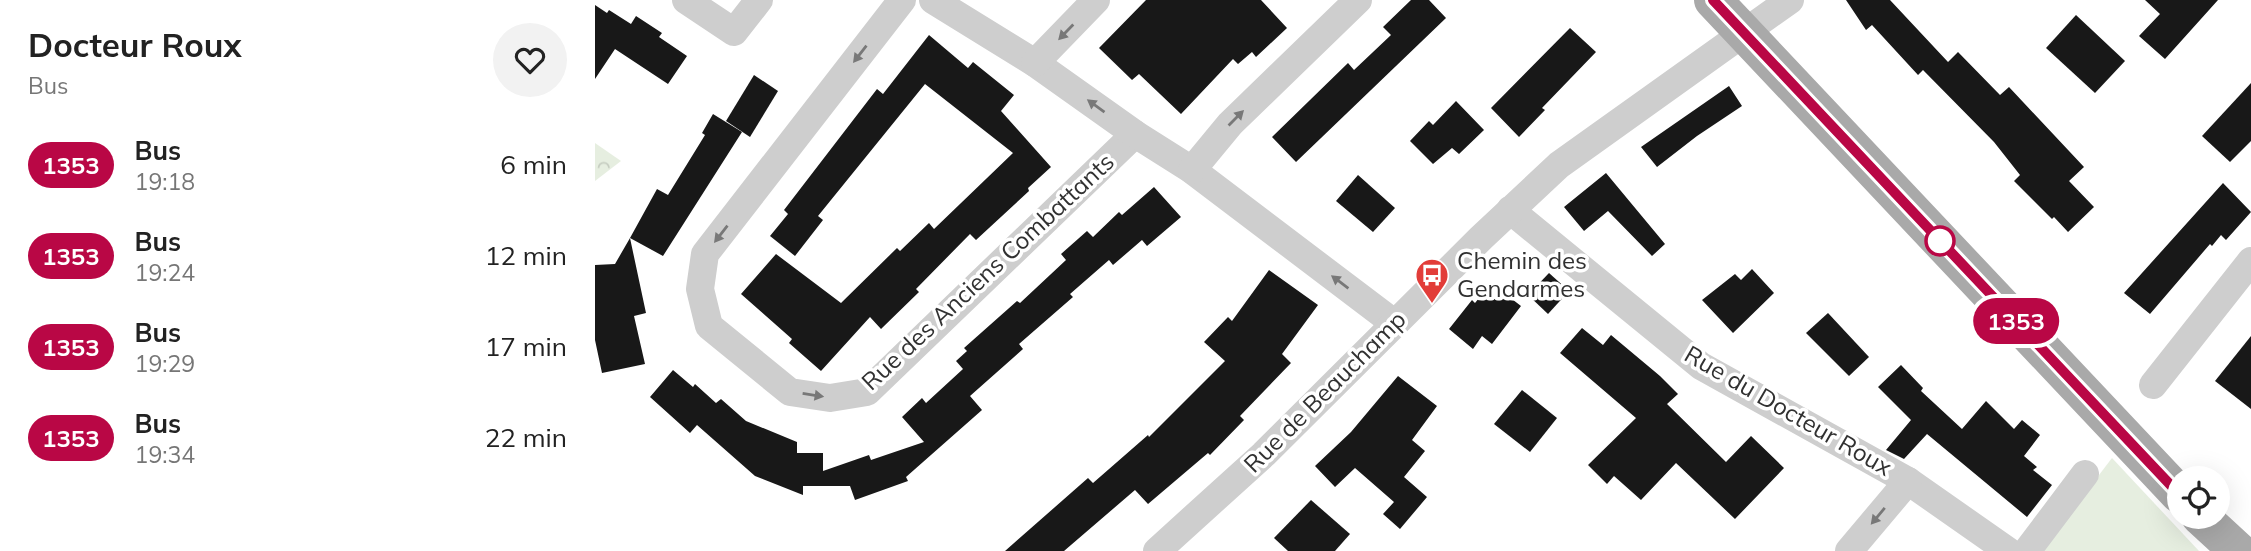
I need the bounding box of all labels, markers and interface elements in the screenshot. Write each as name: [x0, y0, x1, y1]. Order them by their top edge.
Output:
button: heart: [493, 23, 567, 97]
one-way arrow: [1057, 23, 1074, 40]
text: Docteur Roux: [28, 24, 242, 65]
one-way arrow: [854, 45, 868, 63]
text: Bus: [28, 71, 68, 100]
one-way arrow: [1087, 100, 1105, 114]
one-way arrow: [1228, 109, 1245, 126]
text: Bus: [135, 134, 181, 167]
street label: Rue des Anciens Combattants: [855, 146, 1120, 396]
text: 6 min: [500, 148, 567, 181]
text: 1353: [42, 150, 100, 180]
text: 19:18: [135, 167, 195, 196]
one-way arrow: [713, 224, 728, 242]
text: Bus: [135, 225, 181, 258]
unlabelled marker: [1925, 226, 1955, 256]
text: 12 min: [485, 239, 567, 272]
text: 1353: [42, 241, 100, 271]
place label: Chemin des Gendarmes: [1457, 245, 1587, 303]
bus stop icon: Chemin des Gendarmes: [1413, 256, 1451, 305]
text: 19:24: [135, 258, 195, 287]
one-way arrow: [1331, 275, 1349, 289]
line badge: 1353: [1967, 298, 2065, 344]
street label: Rue de Beauchamp: [1237, 304, 1412, 479]
text: 1353: [1987, 306, 2045, 336]
text: Bus: [135, 316, 181, 349]
text: 17 min: [485, 330, 567, 363]
text: 1353: [42, 332, 100, 362]
street label: Rue du Docteur Roux: [1679, 338, 1898, 482]
text: 19:29: [135, 349, 195, 378]
one-way arrow: [802, 390, 824, 401]
text: Bus: [135, 407, 181, 440]
text: 22 min: [485, 421, 567, 454]
text: 1353: [42, 423, 100, 453]
text: 19:34: [135, 440, 195, 469]
map controls: [2167, 466, 2230, 529]
button: locate: [2167, 466, 2230, 529]
one-way arrow: [1871, 507, 1886, 524]

